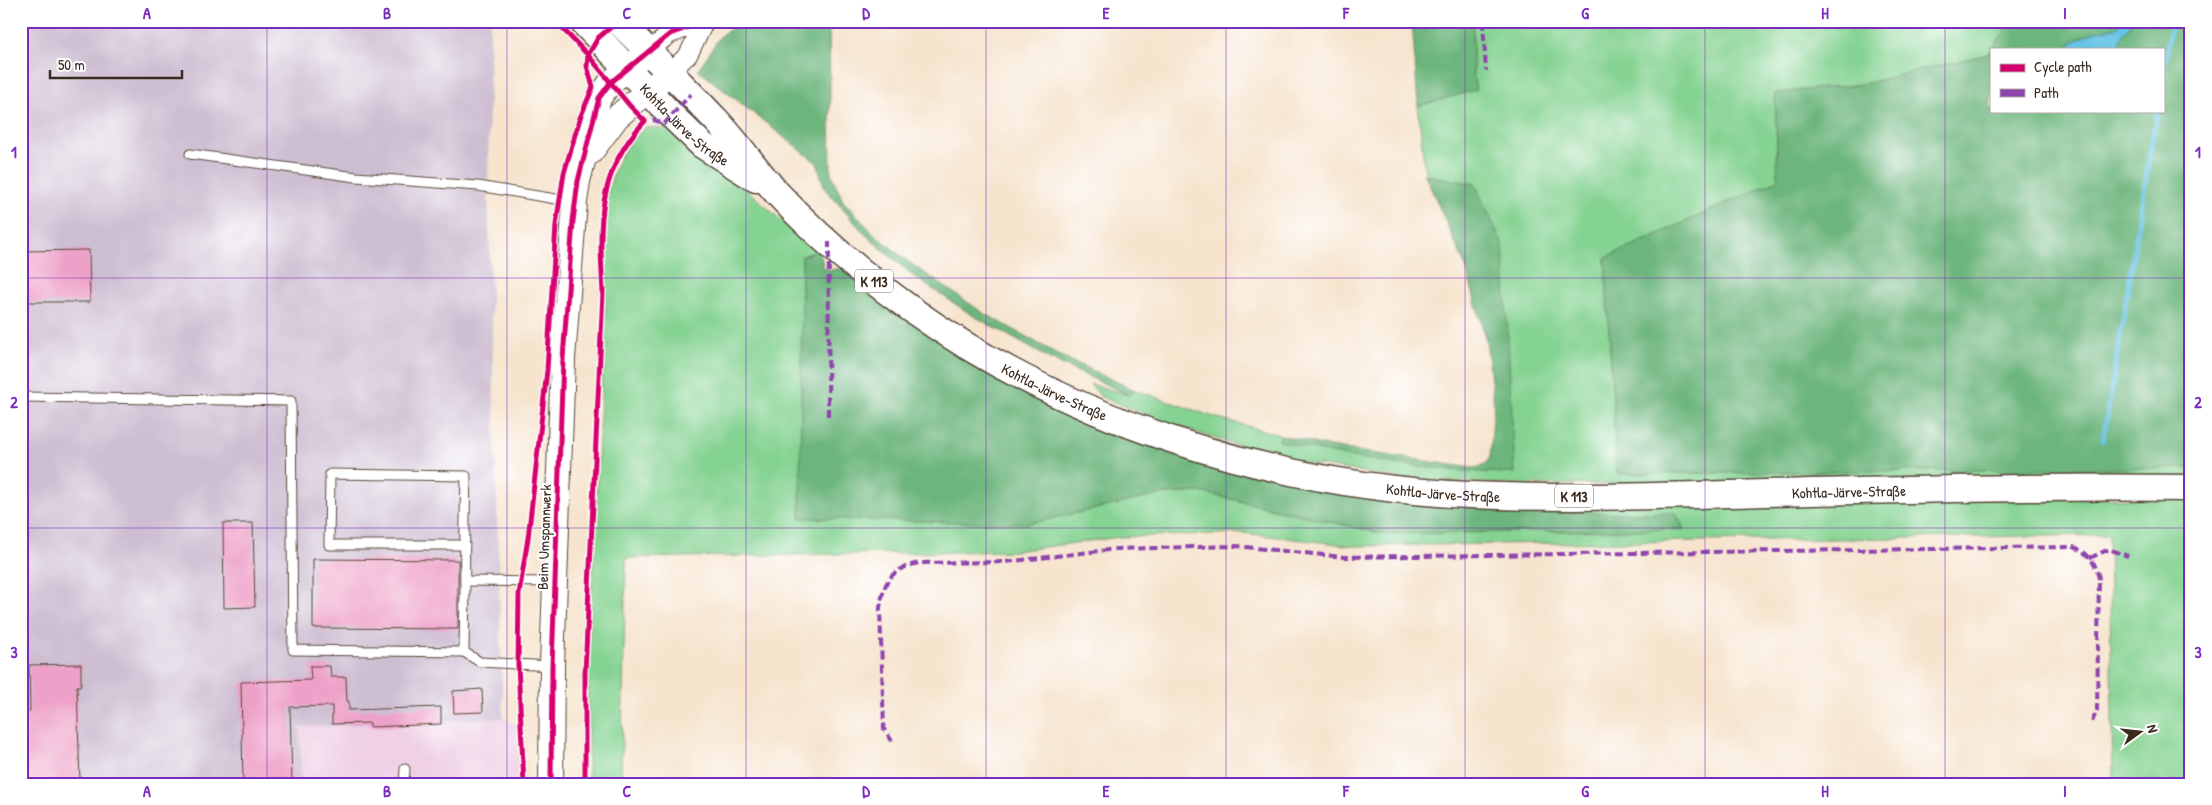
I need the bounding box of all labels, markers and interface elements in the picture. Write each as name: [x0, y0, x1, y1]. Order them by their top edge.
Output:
text: A: [143, 2, 151, 24]
text: B: [383, 2, 391, 24]
text: C: [623, 2, 632, 24]
text: D: [862, 2, 870, 24]
text: E: [1102, 2, 1110, 24]
text: F: [1342, 2, 1350, 24]
text: G: [1581, 2, 1589, 24]
text: H: [1821, 2, 1829, 24]
text: I: [2063, 2, 2067, 24]
scale bar: [50, 48, 182, 80]
legend: [1990, 48, 2164, 112]
text: 50 m: [58, 54, 85, 75]
text: Cycle path: [2034, 56, 2092, 77]
street label: Kohtla-Järve-Straße: [635, 78, 733, 170]
text: Path: [2034, 82, 2059, 103]
text: 1: [11, 141, 17, 163]
text: 1: [2195, 141, 2201, 163]
road number: K 113: [855, 270, 893, 292]
street label: Kohtla-Järve-Straße: [998, 358, 1110, 425]
text: 2: [10, 391, 18, 413]
text: 2: [2194, 391, 2202, 413]
street label: Kohtla-Järve-Straße: [1385, 477, 1500, 507]
street label: Kohtla-Järve-Straße: [1792, 479, 1906, 503]
street label: Beim Umspannwerk: [532, 484, 556, 590]
road number: K 113: [1555, 484, 1593, 508]
text: 3: [10, 641, 18, 663]
text: 3: [2194, 641, 2202, 663]
north arrow: [2114, 708, 2164, 758]
text: N: [2143, 722, 2163, 735]
text: A: [143, 780, 151, 802]
text: B: [383, 780, 391, 802]
text: C: [623, 780, 632, 802]
text: D: [862, 780, 870, 802]
text: E: [1102, 780, 1110, 802]
text: F: [1342, 780, 1350, 802]
text: G: [1581, 780, 1589, 802]
text: H: [1821, 780, 1829, 802]
text: I: [2063, 780, 2067, 802]

